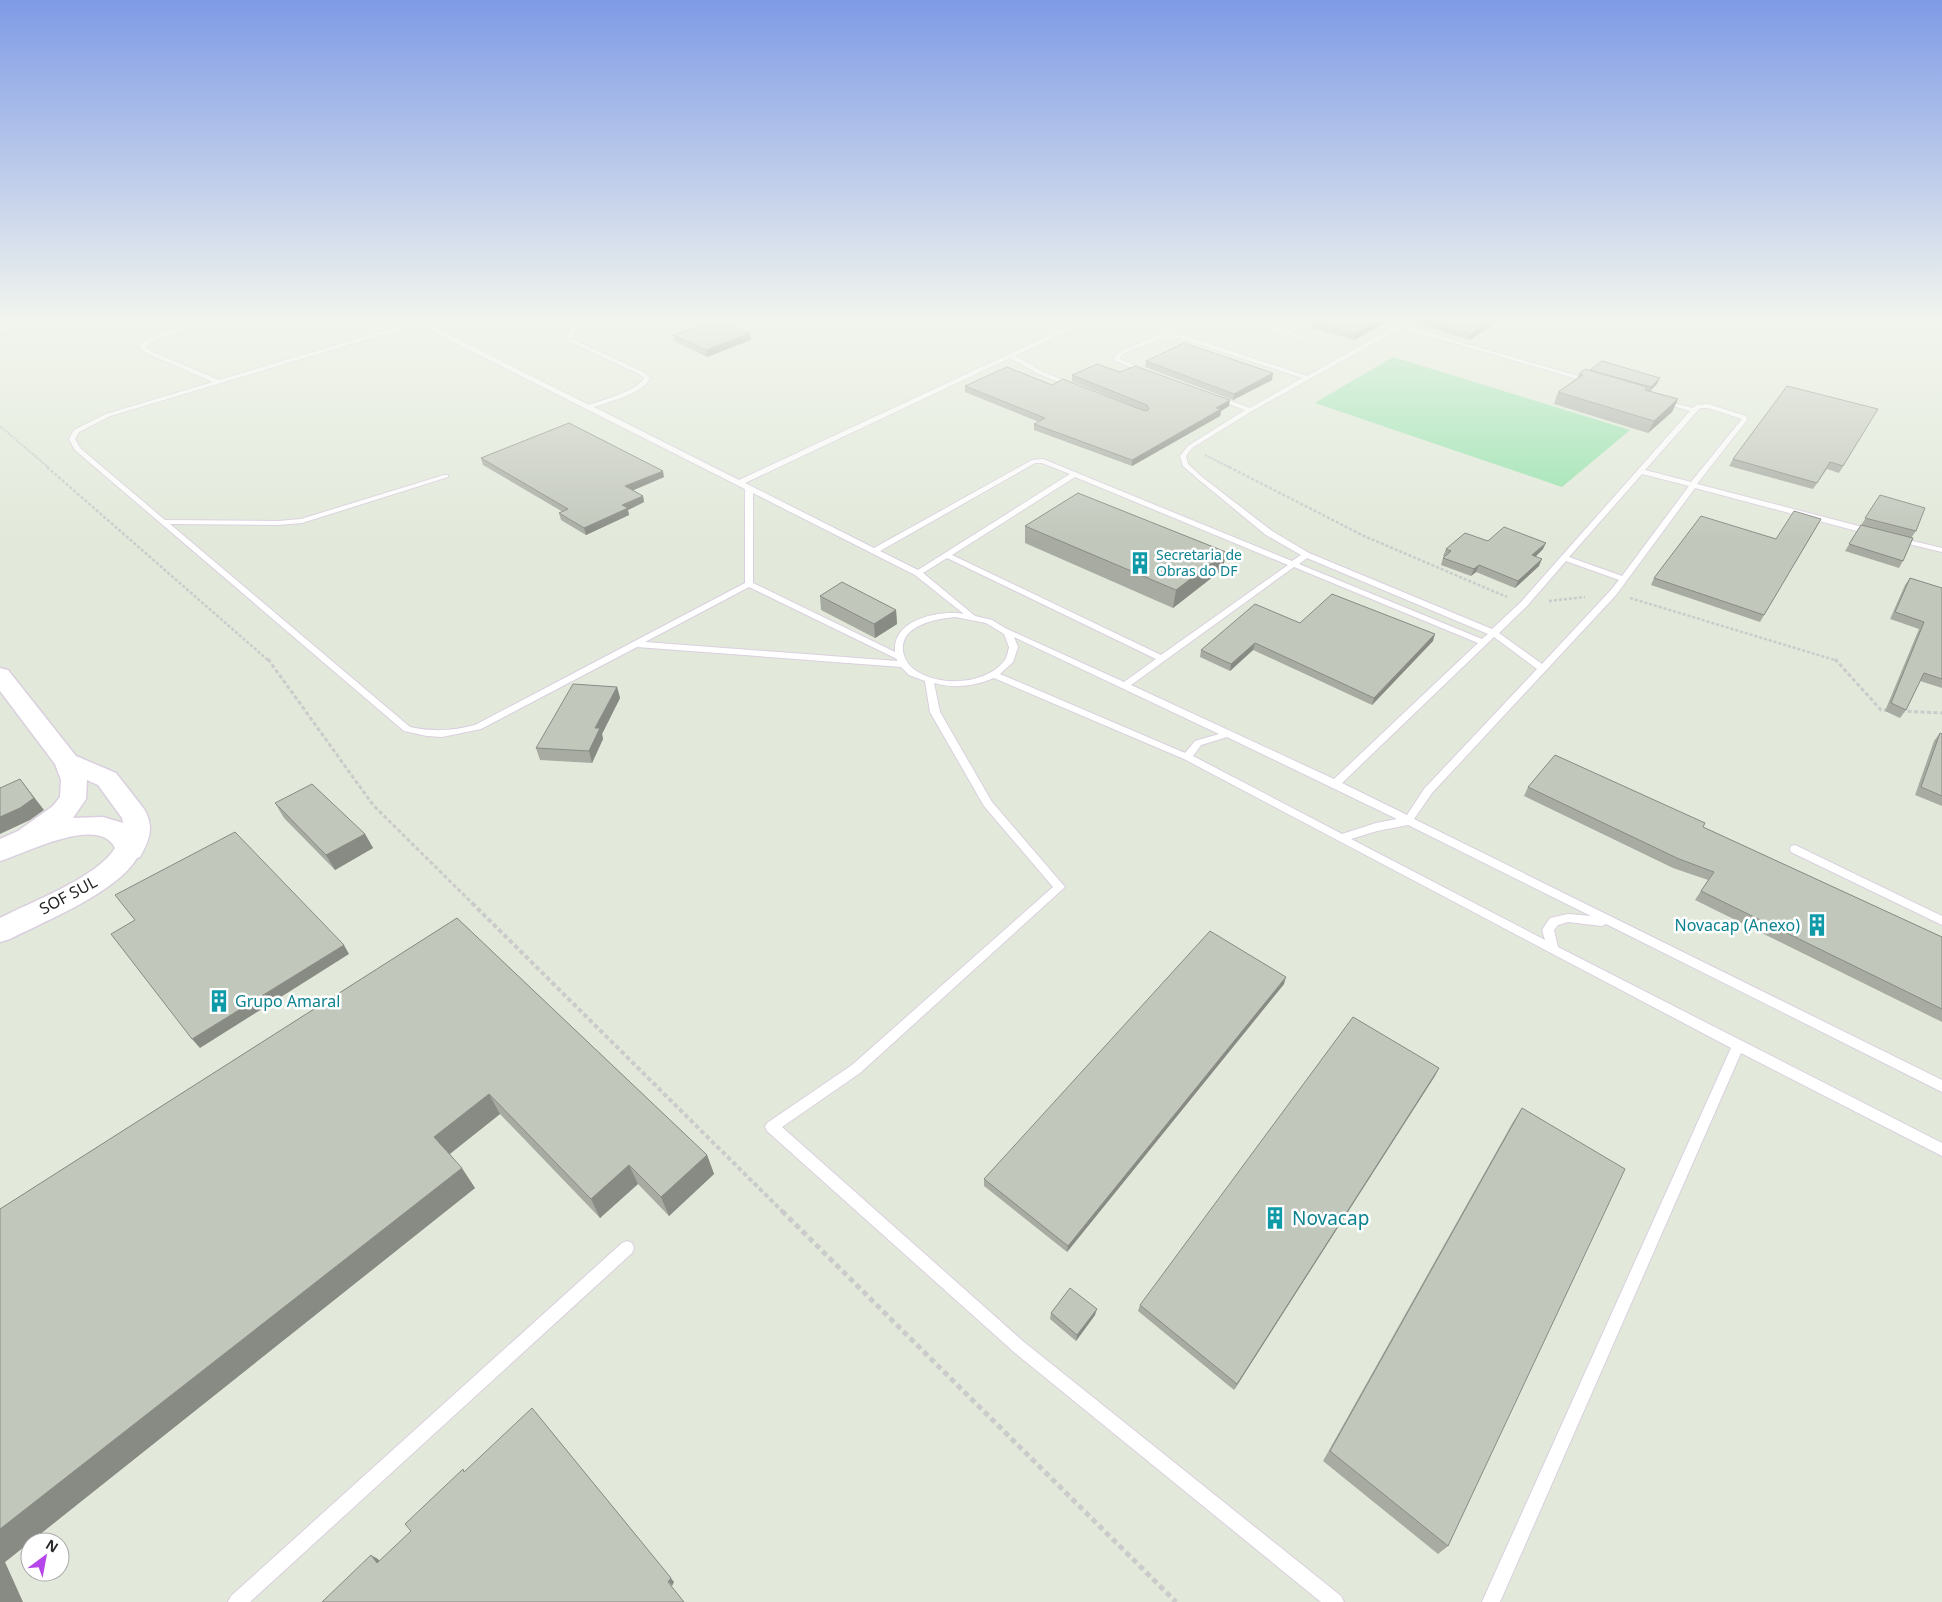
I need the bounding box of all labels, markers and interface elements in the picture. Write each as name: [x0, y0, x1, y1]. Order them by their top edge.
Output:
place label: Secretaria de Obras do DF: [1156, 545, 1242, 580]
building icon: Secretaria de Obras do DF: [1127, 550, 1153, 576]
street label: SOF SUL: [35, 871, 101, 919]
building icon: Novacap (Anexo): [1804, 912, 1830, 938]
place label: Novacap (Anexo): [1674, 914, 1800, 936]
building icon: Grupo Amaral: [206, 988, 232, 1014]
place label: Grupo Amaral: [235, 990, 340, 1012]
building icon: Novacap: [1262, 1205, 1288, 1231]
place label: Novacap: [1292, 1205, 1369, 1231]
north arrow: [20, 1532, 70, 1582]
text: N: [42, 1534, 62, 1557]

